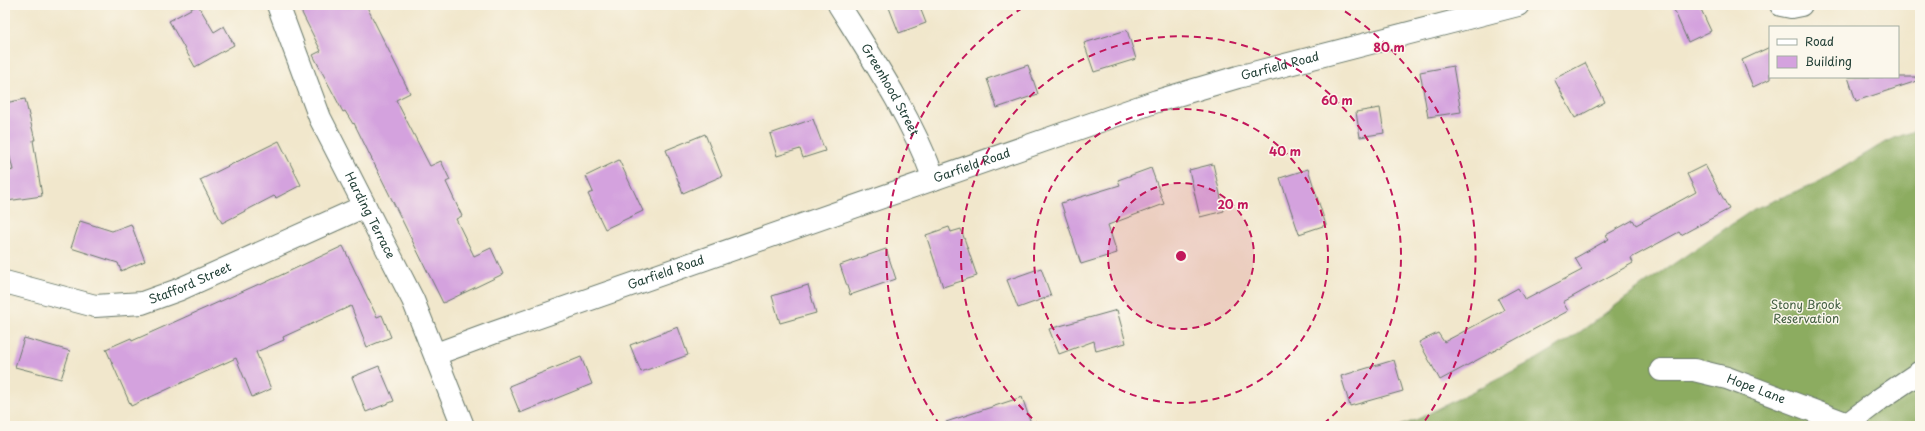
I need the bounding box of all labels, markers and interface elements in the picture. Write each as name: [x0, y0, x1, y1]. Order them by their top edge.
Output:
legend: [1769, 26, 1899, 78]
text: Road: [1805, 32, 1834, 50]
text: 80 m: [1373, 38, 1405, 56]
street label: Greenhood Street: [857, 40, 924, 139]
street label: Garfield Road: [1239, 47, 1321, 84]
text: Building: [1805, 52, 1852, 70]
text: 60 m: [1321, 91, 1353, 109]
text: 40 m: [1269, 142, 1301, 160]
street label: Garfield Road: [931, 143, 1012, 186]
street label: Harding Terrace: [341, 168, 400, 262]
text: 20 m: [1217, 195, 1249, 213]
centre of rings: [1174, 249, 1188, 263]
street label: Garfield Road: [625, 250, 707, 293]
street label: Stafford Street: [146, 257, 234, 308]
park label: Stony Brook Reservation: [1771, 295, 1842, 327]
street label: Hope Lane: [1725, 369, 1788, 407]

